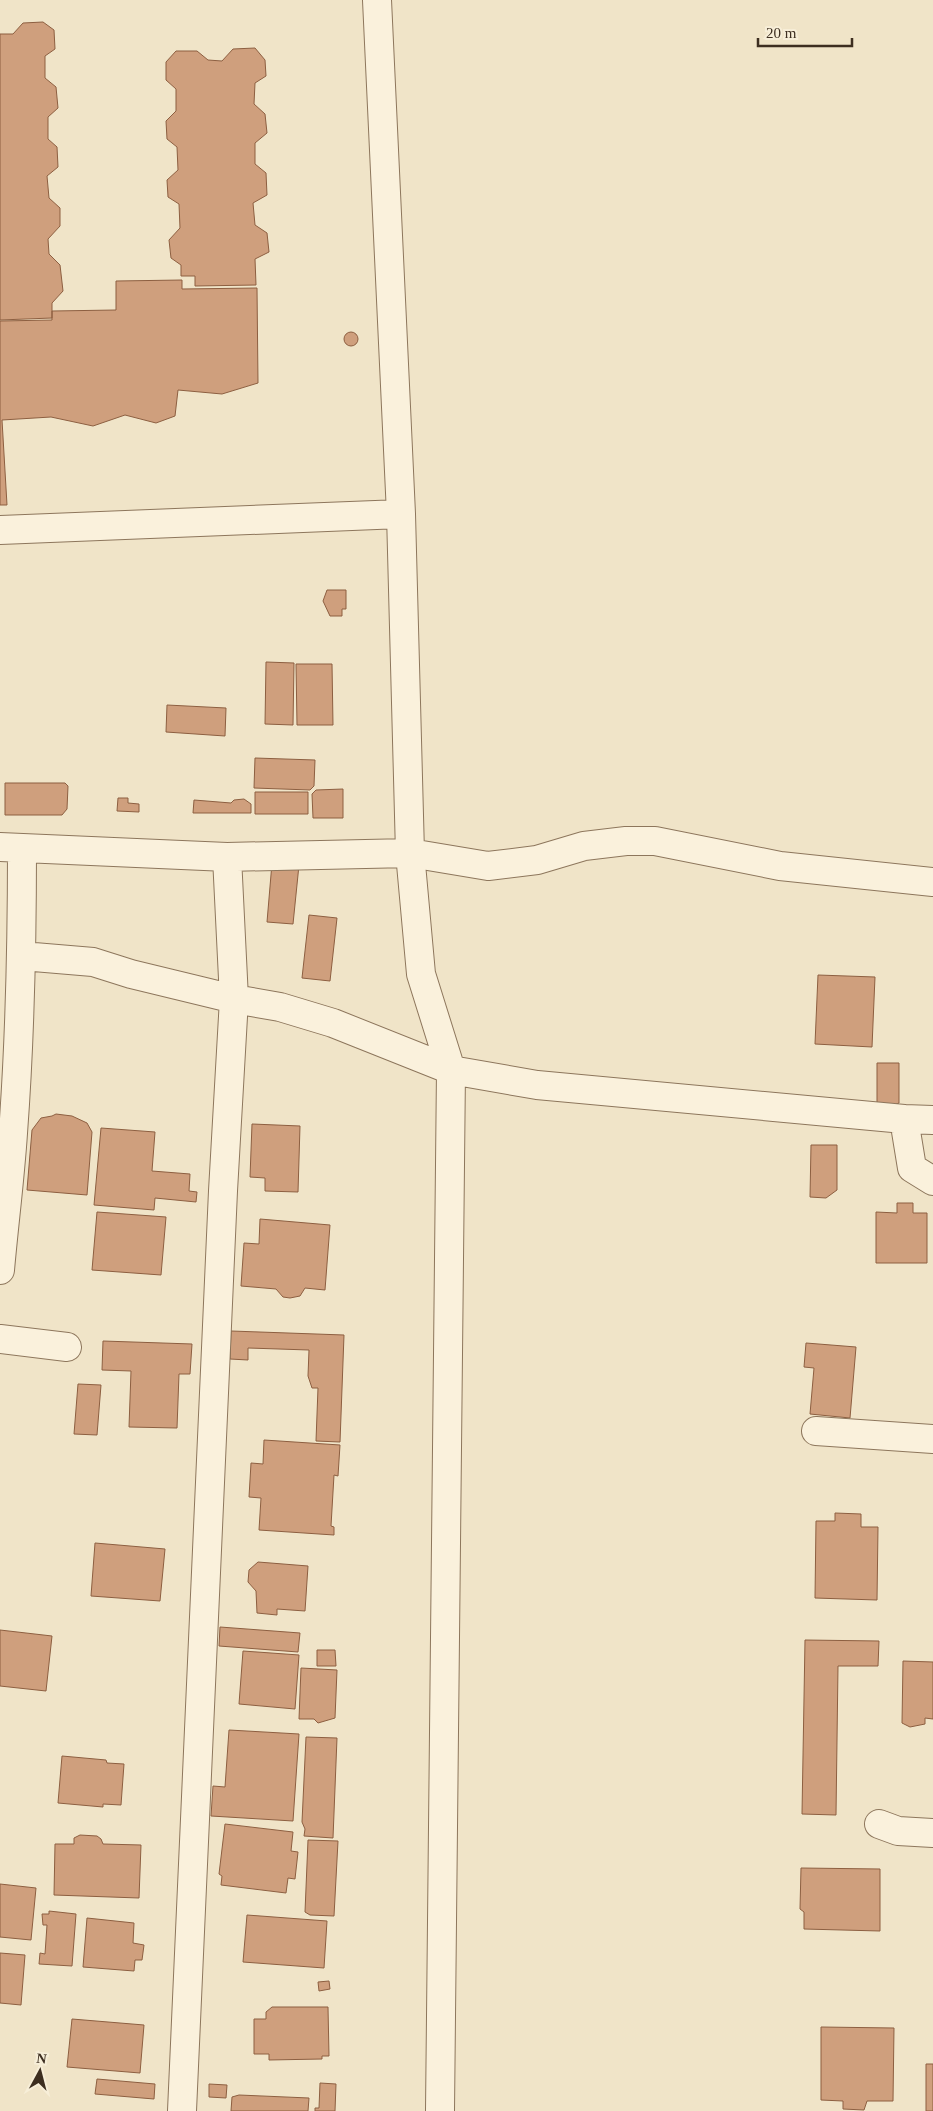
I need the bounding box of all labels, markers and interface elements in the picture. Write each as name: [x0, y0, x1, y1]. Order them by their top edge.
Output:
scale bar: [758, 15, 852, 47]
text: 20 m: [766, 25, 797, 41]
north arrow: [15, 2046, 65, 2096]
text: N: [36, 2051, 47, 2067]

